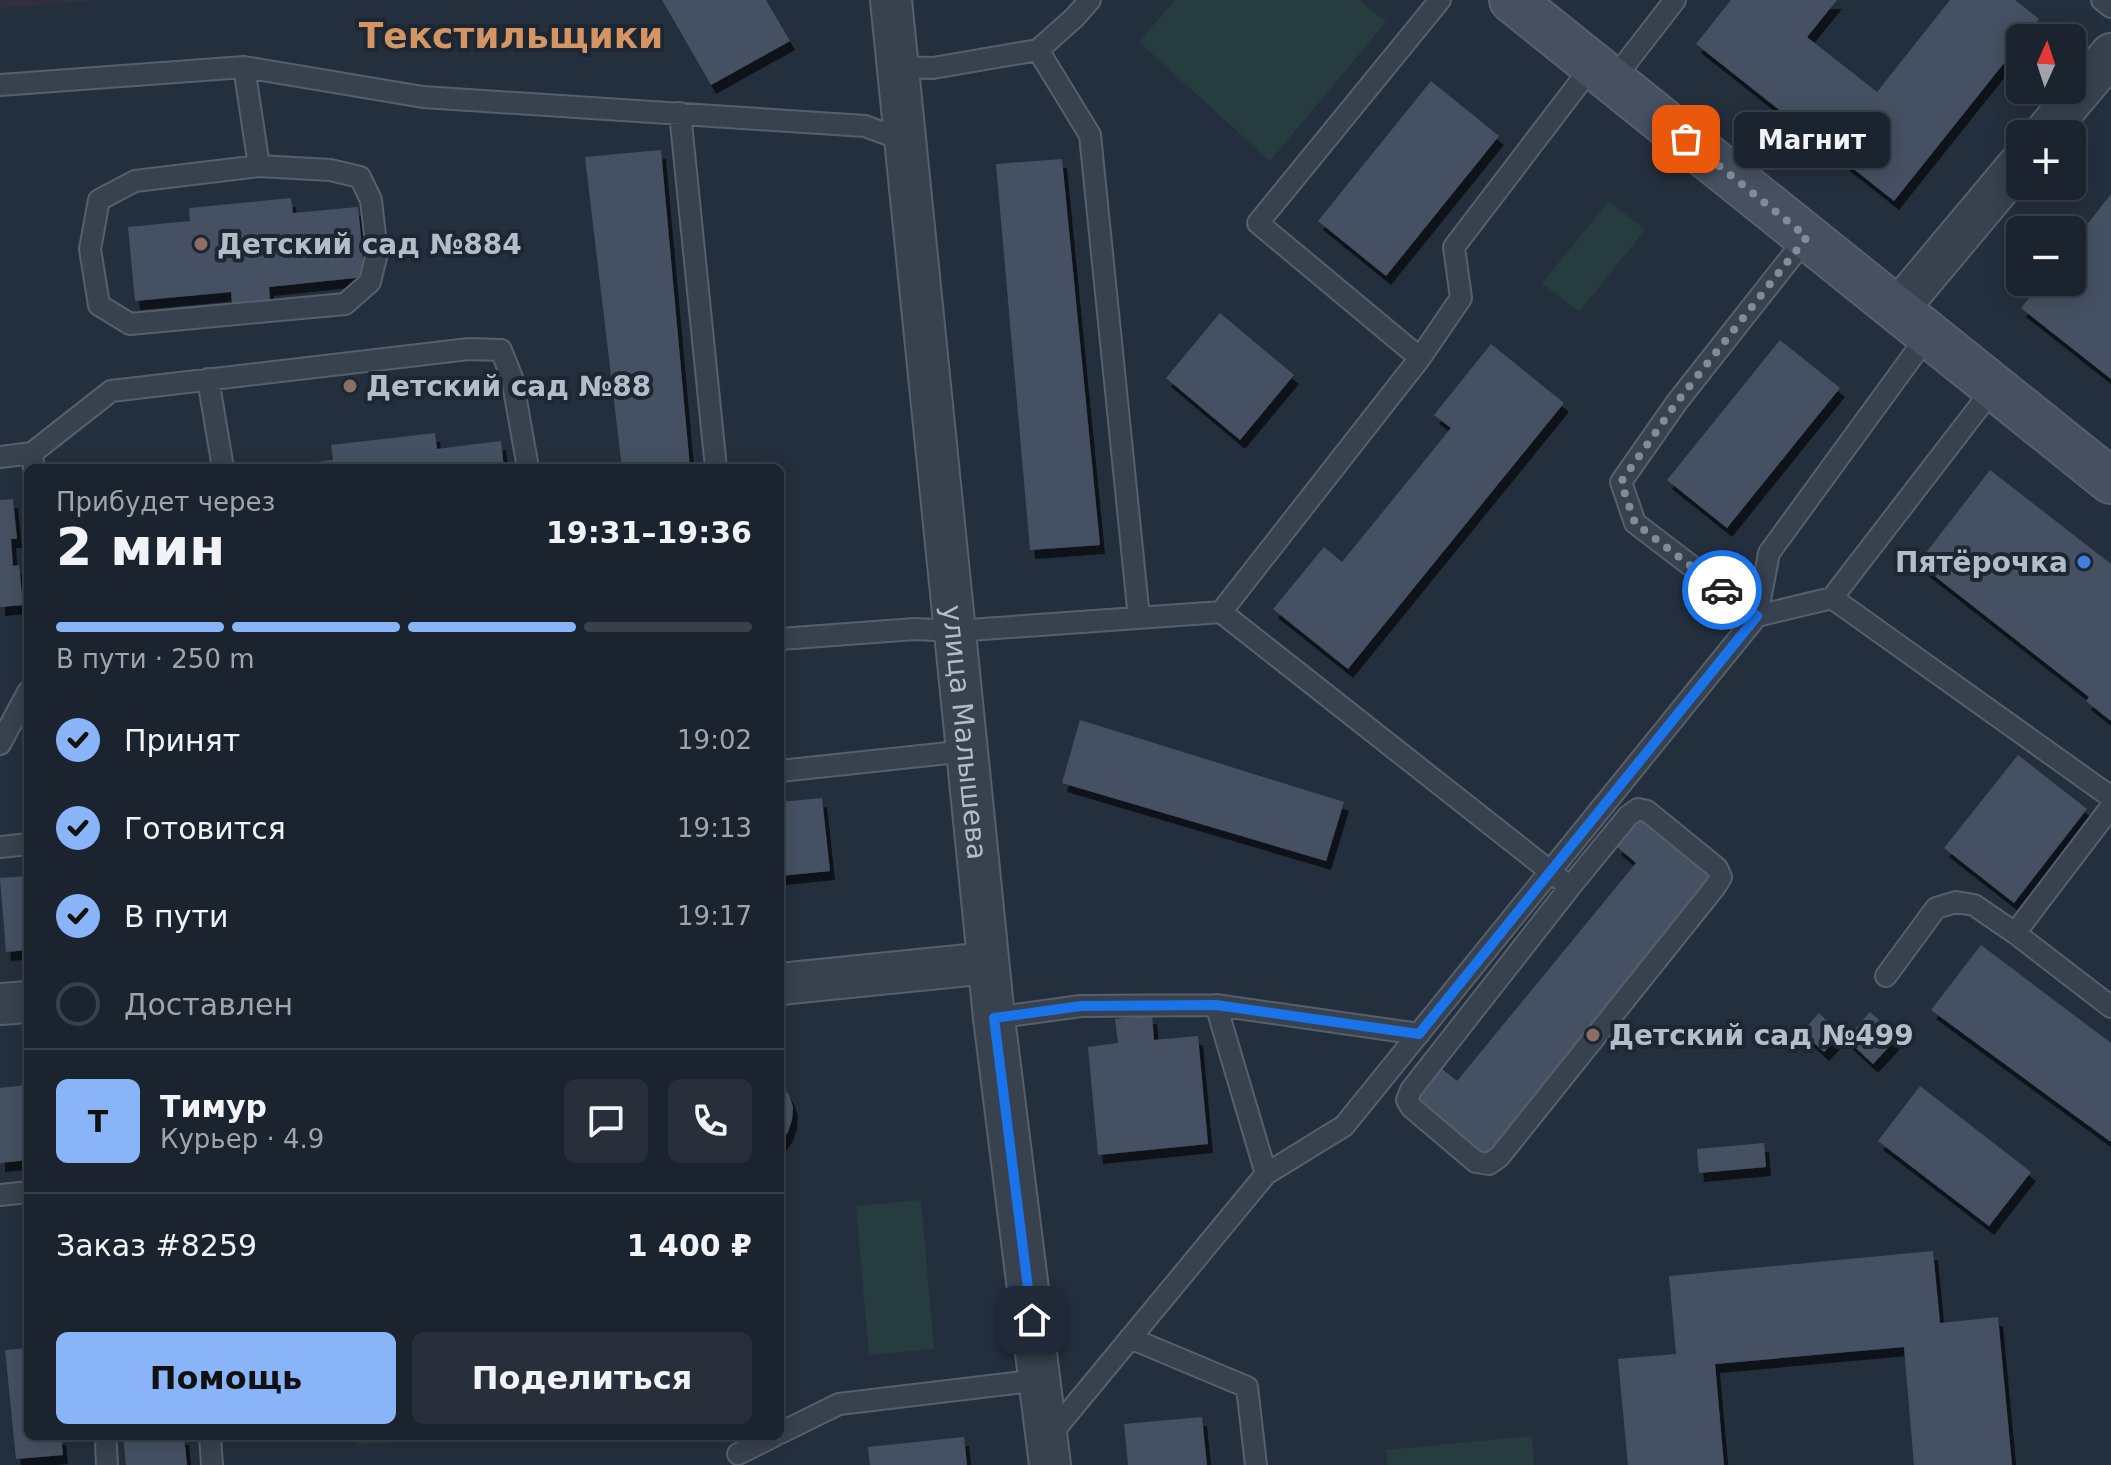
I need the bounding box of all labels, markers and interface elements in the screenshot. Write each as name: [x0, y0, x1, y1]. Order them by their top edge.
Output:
district label: Текстильщики: [359, 15, 663, 56]
north arrow: [2006, 24, 2086, 104]
map controls: [2006, 24, 2086, 296]
pin: [1652, 105, 1720, 173]
callout: Магнит: [1734, 111, 1890, 167]
icon: bag: [1664, 117, 1708, 161]
button: +: [2006, 120, 2086, 200]
text: Магнит: [1758, 125, 1866, 155]
button: −: [2006, 216, 2086, 296]
place label: Детский сад №884: [217, 228, 522, 261]
marker: Детский сад №884: [192, 235, 210, 253]
place label: Детский сад №88: [366, 370, 651, 403]
marker: Детский сад №88: [341, 377, 359, 395]
text: Прибудет через: [56, 487, 275, 517]
text: 19:31–19:36: [546, 515, 752, 550]
text: 2 мин: [56, 517, 225, 577]
place label: Пятёрочка: [1895, 546, 2068, 579]
courier: [1682, 550, 1762, 630]
marker: Пятёрочка: [2075, 553, 2093, 571]
icon: car: [1700, 568, 1744, 612]
street label: улица Малышева: [936, 603, 994, 861]
text: В пути · 250 m: [56, 644, 255, 674]
icon: check: [56, 718, 100, 762]
text: Принят: [124, 723, 240, 758]
text: 19:02: [677, 725, 752, 755]
icon: check: [56, 806, 100, 850]
text: Готовится: [124, 811, 286, 846]
text: 19:13: [677, 813, 752, 843]
icon: check: [56, 894, 100, 938]
text: В пути: [124, 899, 228, 934]
text: 19:17: [677, 901, 752, 931]
text: Доставлен: [124, 987, 293, 1022]
place label: Детский сад №499: [1609, 1019, 1914, 1052]
marker: Детский сад №499: [1584, 1026, 1602, 1044]
button: chat: [564, 1079, 648, 1163]
button: phone: [668, 1079, 752, 1163]
text: Тимур: [160, 1089, 267, 1124]
text: Т: [88, 1104, 108, 1139]
text: Курьер · 4.9: [160, 1124, 324, 1154]
text: Заказ #8259: [56, 1228, 257, 1263]
text: 1 400 ₽: [627, 1228, 752, 1263]
pin: [998, 1286, 1066, 1354]
icon: home: [1010, 1298, 1054, 1342]
button: Помощь: [56, 1332, 396, 1424]
button: Поделиться: [412, 1332, 752, 1424]

